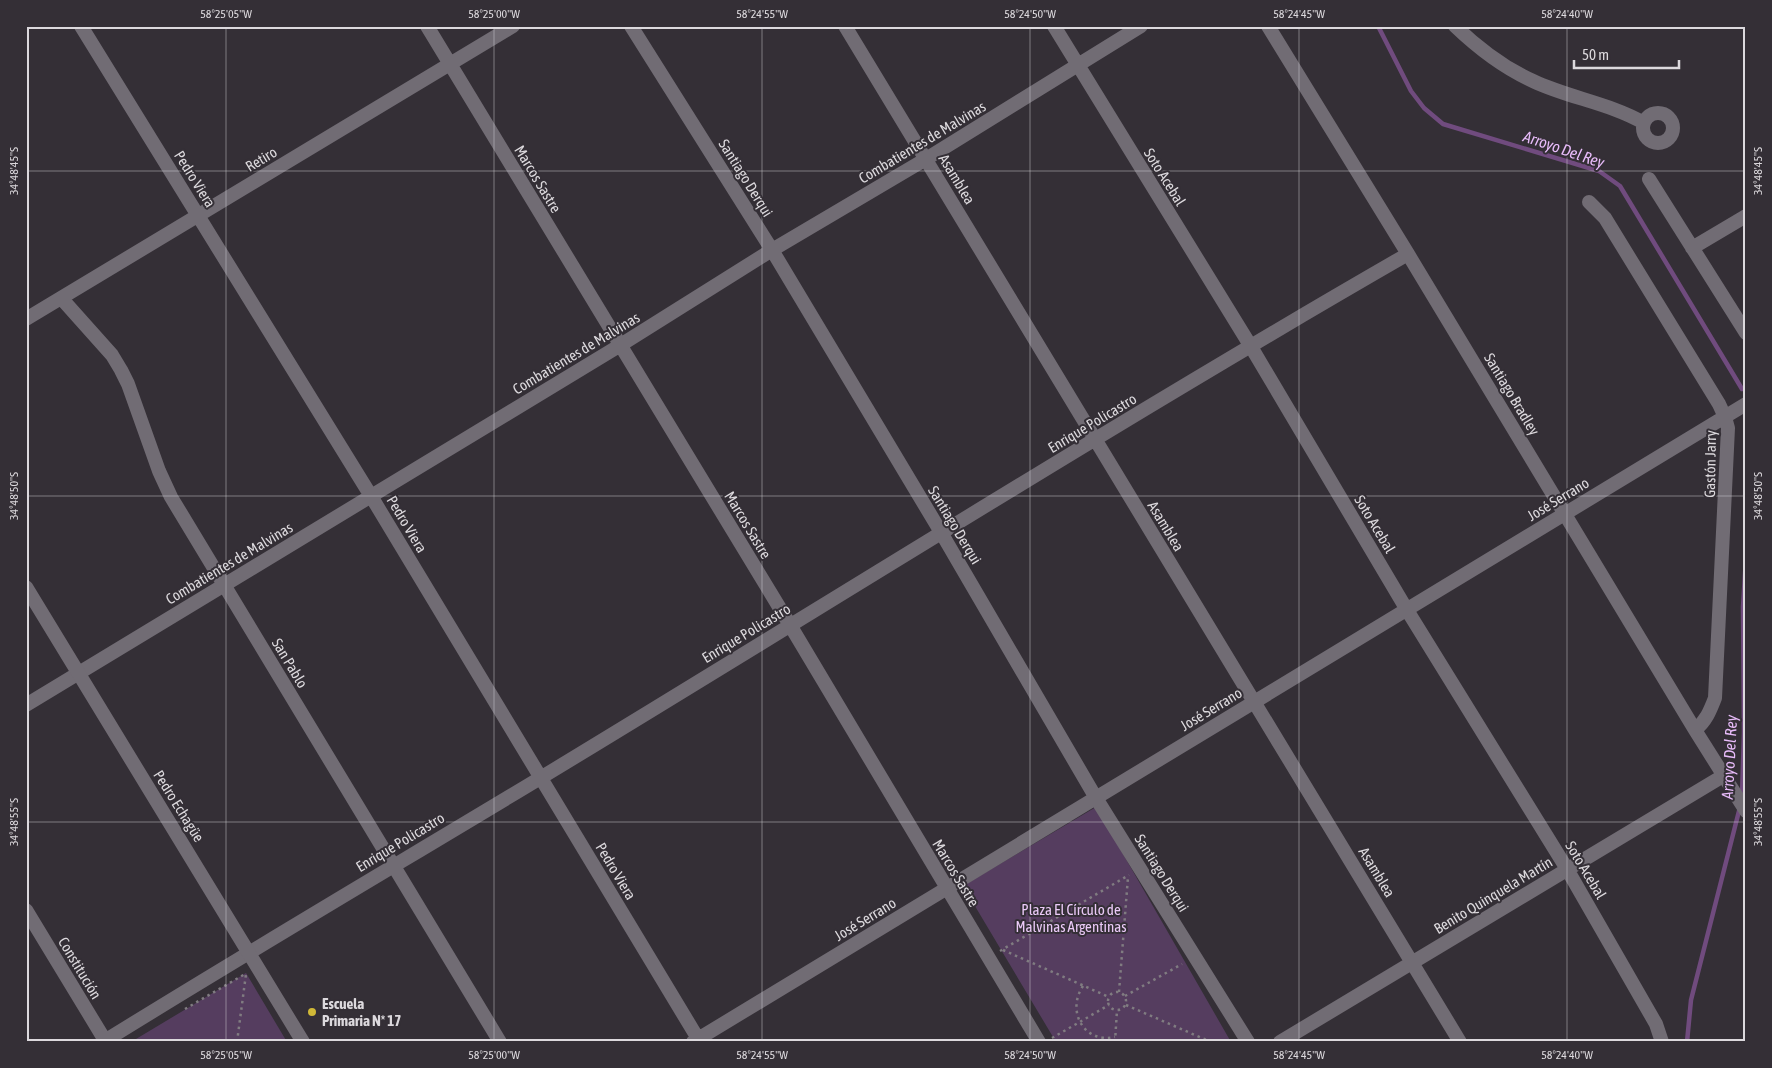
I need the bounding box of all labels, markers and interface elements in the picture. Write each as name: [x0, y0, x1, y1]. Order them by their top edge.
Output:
text: 58°25'05"W: [200, 7, 252, 21]
text: 58°25'00"W: [468, 7, 520, 21]
text: 58°24'55"W: [736, 7, 788, 21]
text: 58°24'50"W: [1004, 7, 1056, 21]
text: 58°24'45"W: [1273, 7, 1325, 21]
text: 58°24'40"W: [1541, 7, 1593, 21]
scale bar: [1574, 38, 1680, 70]
text: 50 m: [1582, 46, 1609, 63]
street label: Combatientes de Malvinas: [856, 97, 988, 187]
water label: Arroyo Del Rey: [1520, 126, 1607, 172]
street label: Santiago Derqui: [715, 136, 777, 220]
street label: Marcos Sastre: [511, 142, 565, 216]
street label: Retiro: [242, 143, 280, 175]
street label: Soto Acebal: [1141, 145, 1189, 209]
text: 34°48'45"S: [7, 147, 21, 195]
text: 34°48'45"S: [1751, 147, 1765, 195]
street label: Pedro Viera: [171, 148, 219, 210]
street label: Asamblea: [936, 151, 978, 207]
street label: Combatientes de Malvinas: [510, 308, 642, 398]
street label: Santiago Bradley: [1481, 350, 1543, 438]
street label: Enrique Policastro: [1045, 390, 1139, 456]
street label: Gastón Jarry: [1701, 430, 1719, 498]
text: 34°48'50"S: [7, 472, 21, 520]
text: 34°48'50"S: [1751, 472, 1765, 520]
street label: José Serrano: [1524, 474, 1592, 524]
street label: Santiago Derqui: [925, 483, 985, 567]
street label: Marcos Sastre: [721, 488, 775, 562]
street label: Pedro Viera: [383, 492, 431, 556]
street label: Soto Acebal: [1351, 492, 1399, 556]
street label: Asamblea: [1145, 498, 1187, 554]
street label: Combatientes de Malvinas: [163, 518, 295, 608]
street label: Enrique Policastro: [699, 600, 793, 666]
street label: San Pablo: [269, 635, 311, 691]
street label: José Serrano: [1177, 684, 1245, 734]
water label: Arroyo Del Rey: [1718, 714, 1741, 801]
street label: Pedro Echagüe: [150, 767, 208, 845]
text: 34°48'55"S: [7, 798, 21, 846]
text: 34°48'55"S: [1751, 798, 1765, 846]
street label: Enrique Policastro: [353, 809, 447, 875]
street label: Santiago Derqui: [1131, 831, 1193, 915]
street label: Marcos Sastre: [929, 836, 983, 910]
street label: Soto Acebal: [1562, 838, 1610, 902]
street label: Pedro Viera: [592, 839, 640, 903]
street label: Asamblea: [1356, 844, 1398, 900]
street label: Benito Quinquela Martín: [1431, 853, 1555, 937]
street label: José Serrano: [831, 894, 899, 944]
park label: Plaza El Círculo de Malvinas Argentinas: [1016, 901, 1126, 935]
street label: Constitución: [55, 934, 105, 1002]
place label: Escuela Primaria N* 17: [322, 995, 401, 1029]
marker: Escuela Primaria N* 17: [306, 1006, 318, 1018]
text: 58°25'05"W: [200, 1048, 252, 1062]
text: 58°25'00"W: [468, 1048, 520, 1062]
text: 58°24'55"W: [736, 1048, 788, 1062]
text: 58°24'50"W: [1004, 1048, 1056, 1062]
text: 58°24'45"W: [1273, 1048, 1325, 1062]
text: 58°24'40"W: [1541, 1048, 1593, 1062]

